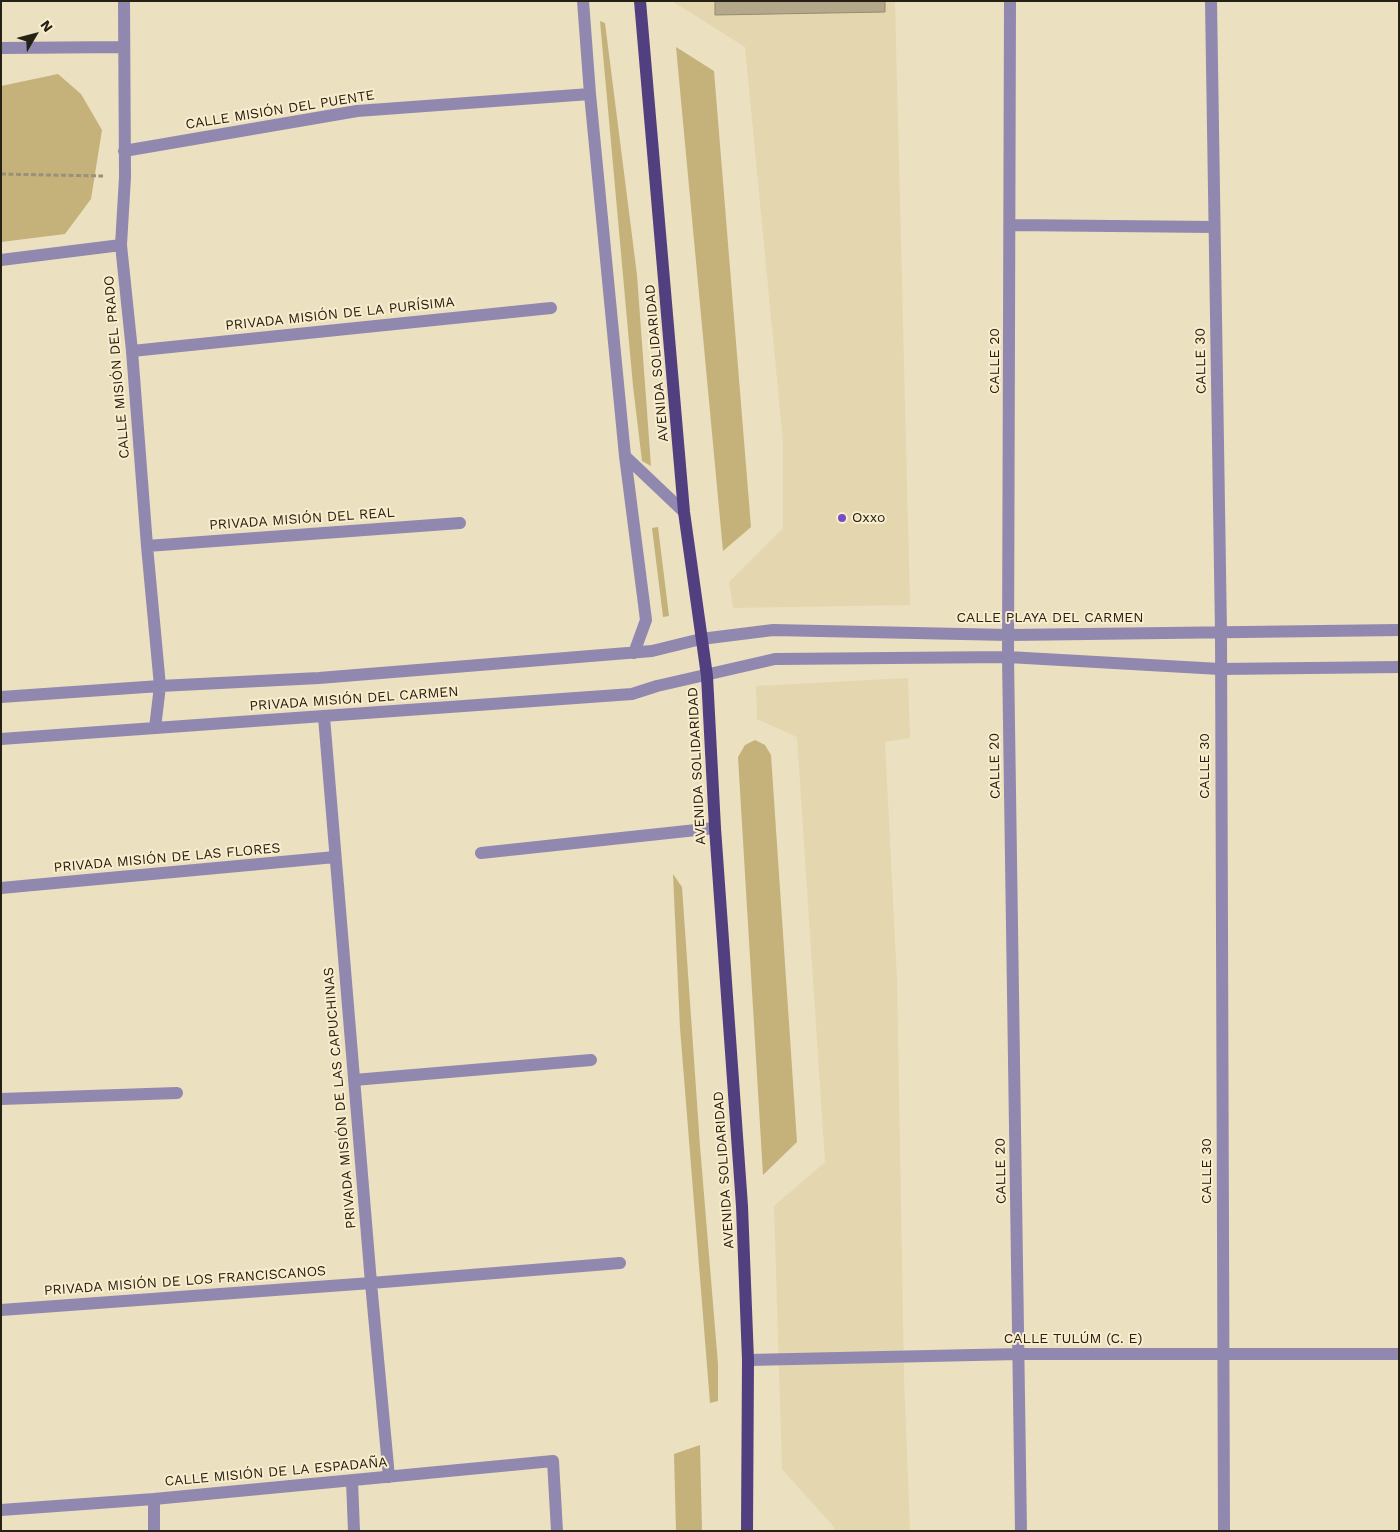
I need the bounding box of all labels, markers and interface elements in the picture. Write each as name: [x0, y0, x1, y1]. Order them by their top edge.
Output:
north arrow: [10, 10, 60, 60]
text: N: [37, 17, 56, 35]
street label: CALLE MISIÓN DEL PUENTE: [184, 87, 376, 133]
street label: CALLE MISIÓN DEL PRADO: [101, 275, 133, 459]
street label: AVENIDA SOLIDARIDAD: [642, 283, 672, 443]
street label: PRIVADA MISIÓN DE LA PURÍSIMA: [225, 294, 455, 334]
street label: CALLE 20: [987, 328, 1003, 394]
street label: CALLE 30: [1192, 328, 1210, 394]
street label: PRIVADA MISIÓN DEL REAL: [209, 504, 395, 534]
place label: Oxxo: [852, 510, 885, 526]
marker: Oxxo: [836, 512, 848, 524]
street label: CALLE PLAYA DEL CARMEN: [956, 610, 1144, 626]
street label: PRIVADA MISIÓN DEL CARMEN: [249, 683, 459, 715]
street label: AVENIDA SOLIDARIDAD: [684, 687, 710, 845]
street label: CALLE 20: [986, 733, 1004, 799]
street label: CALLE 30: [1197, 733, 1213, 799]
street label: PRIVADA MISIÓN DE LAS FLORES: [53, 840, 281, 876]
street label: PRIVADA MISIÓN DE LAS CAPUCHINAS: [320, 966, 360, 1230]
street label: AVENIDA SOLIDARIDAD: [710, 1091, 738, 1249]
street label: CALLE 20: [992, 1138, 1010, 1204]
street label: CALLE 30: [1199, 1138, 1215, 1204]
street label: PRIVADA MISIÓN DE LOS FRANCISCANOS: [43, 1263, 327, 1299]
street label: CALLE TULÚM (C. E): [1004, 1331, 1142, 1347]
street label: CALLE MISIÓN DE LA ESPADAÑA: [164, 1454, 388, 1490]

